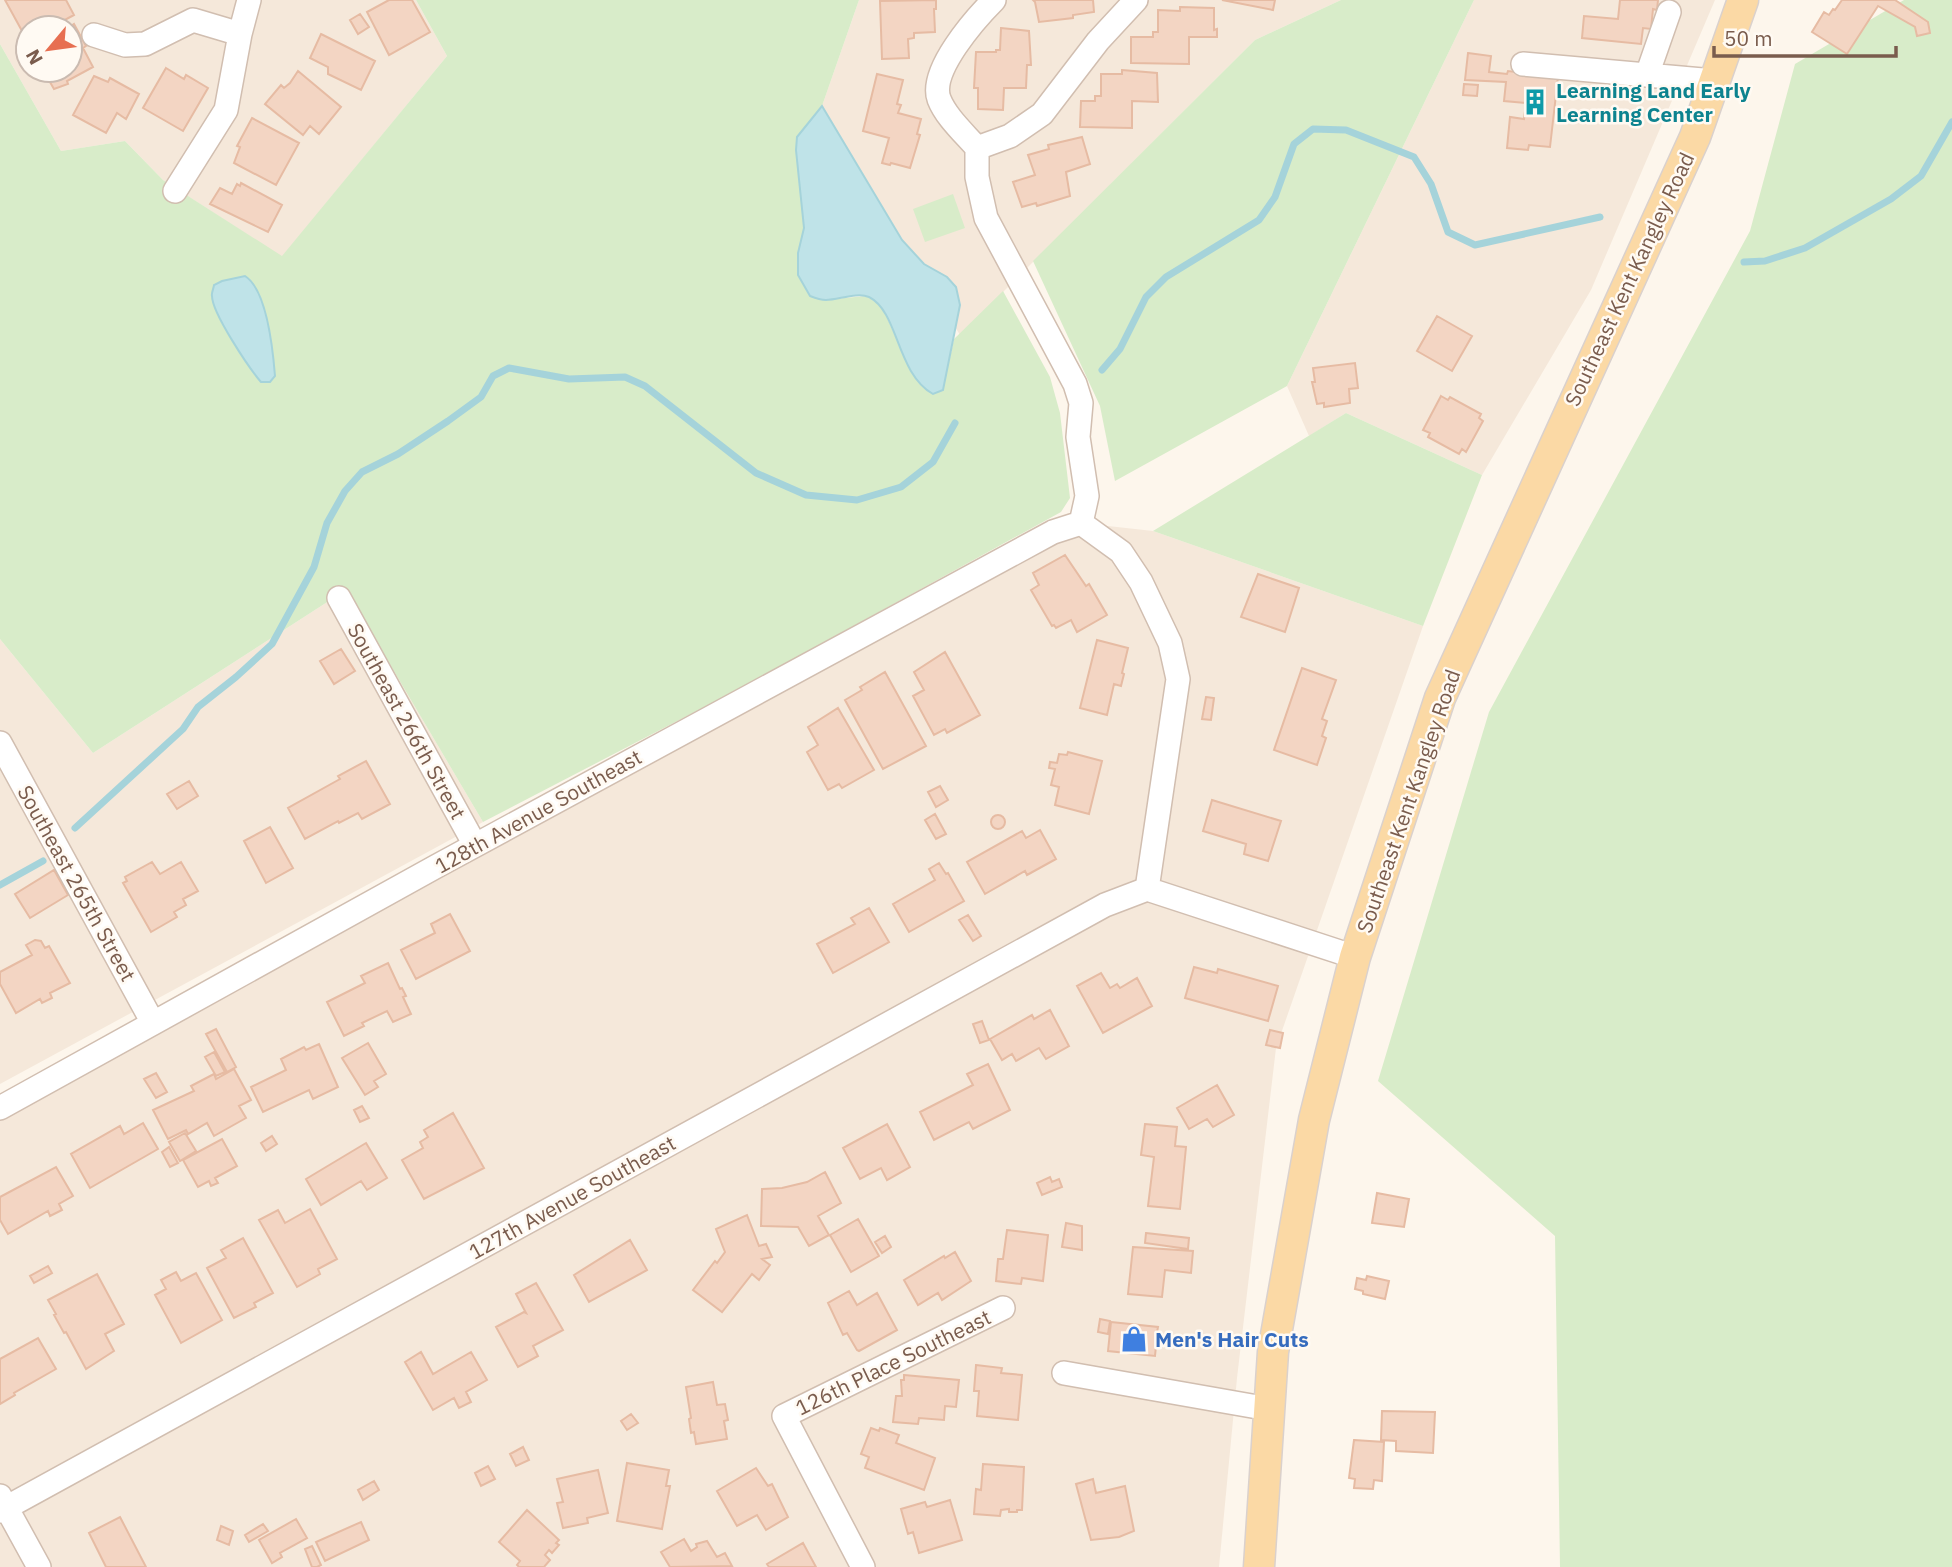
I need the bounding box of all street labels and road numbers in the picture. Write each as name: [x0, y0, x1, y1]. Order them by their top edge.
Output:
street label: Southeast Kent Kangley Road: [1558, 148, 1700, 410]
street label: Southeast 266th Street: [341, 618, 473, 824]
street label: Southeast Kent Kangley Road: [1350, 665, 1466, 937]
street label: 128th Avenue Southeast: [430, 742, 646, 880]
street label: Southeast 265th Street: [11, 780, 143, 986]
street label: 127th Avenue Southeast: [464, 1128, 680, 1266]
street label: 126th Place Southeast: [791, 1303, 995, 1421]

